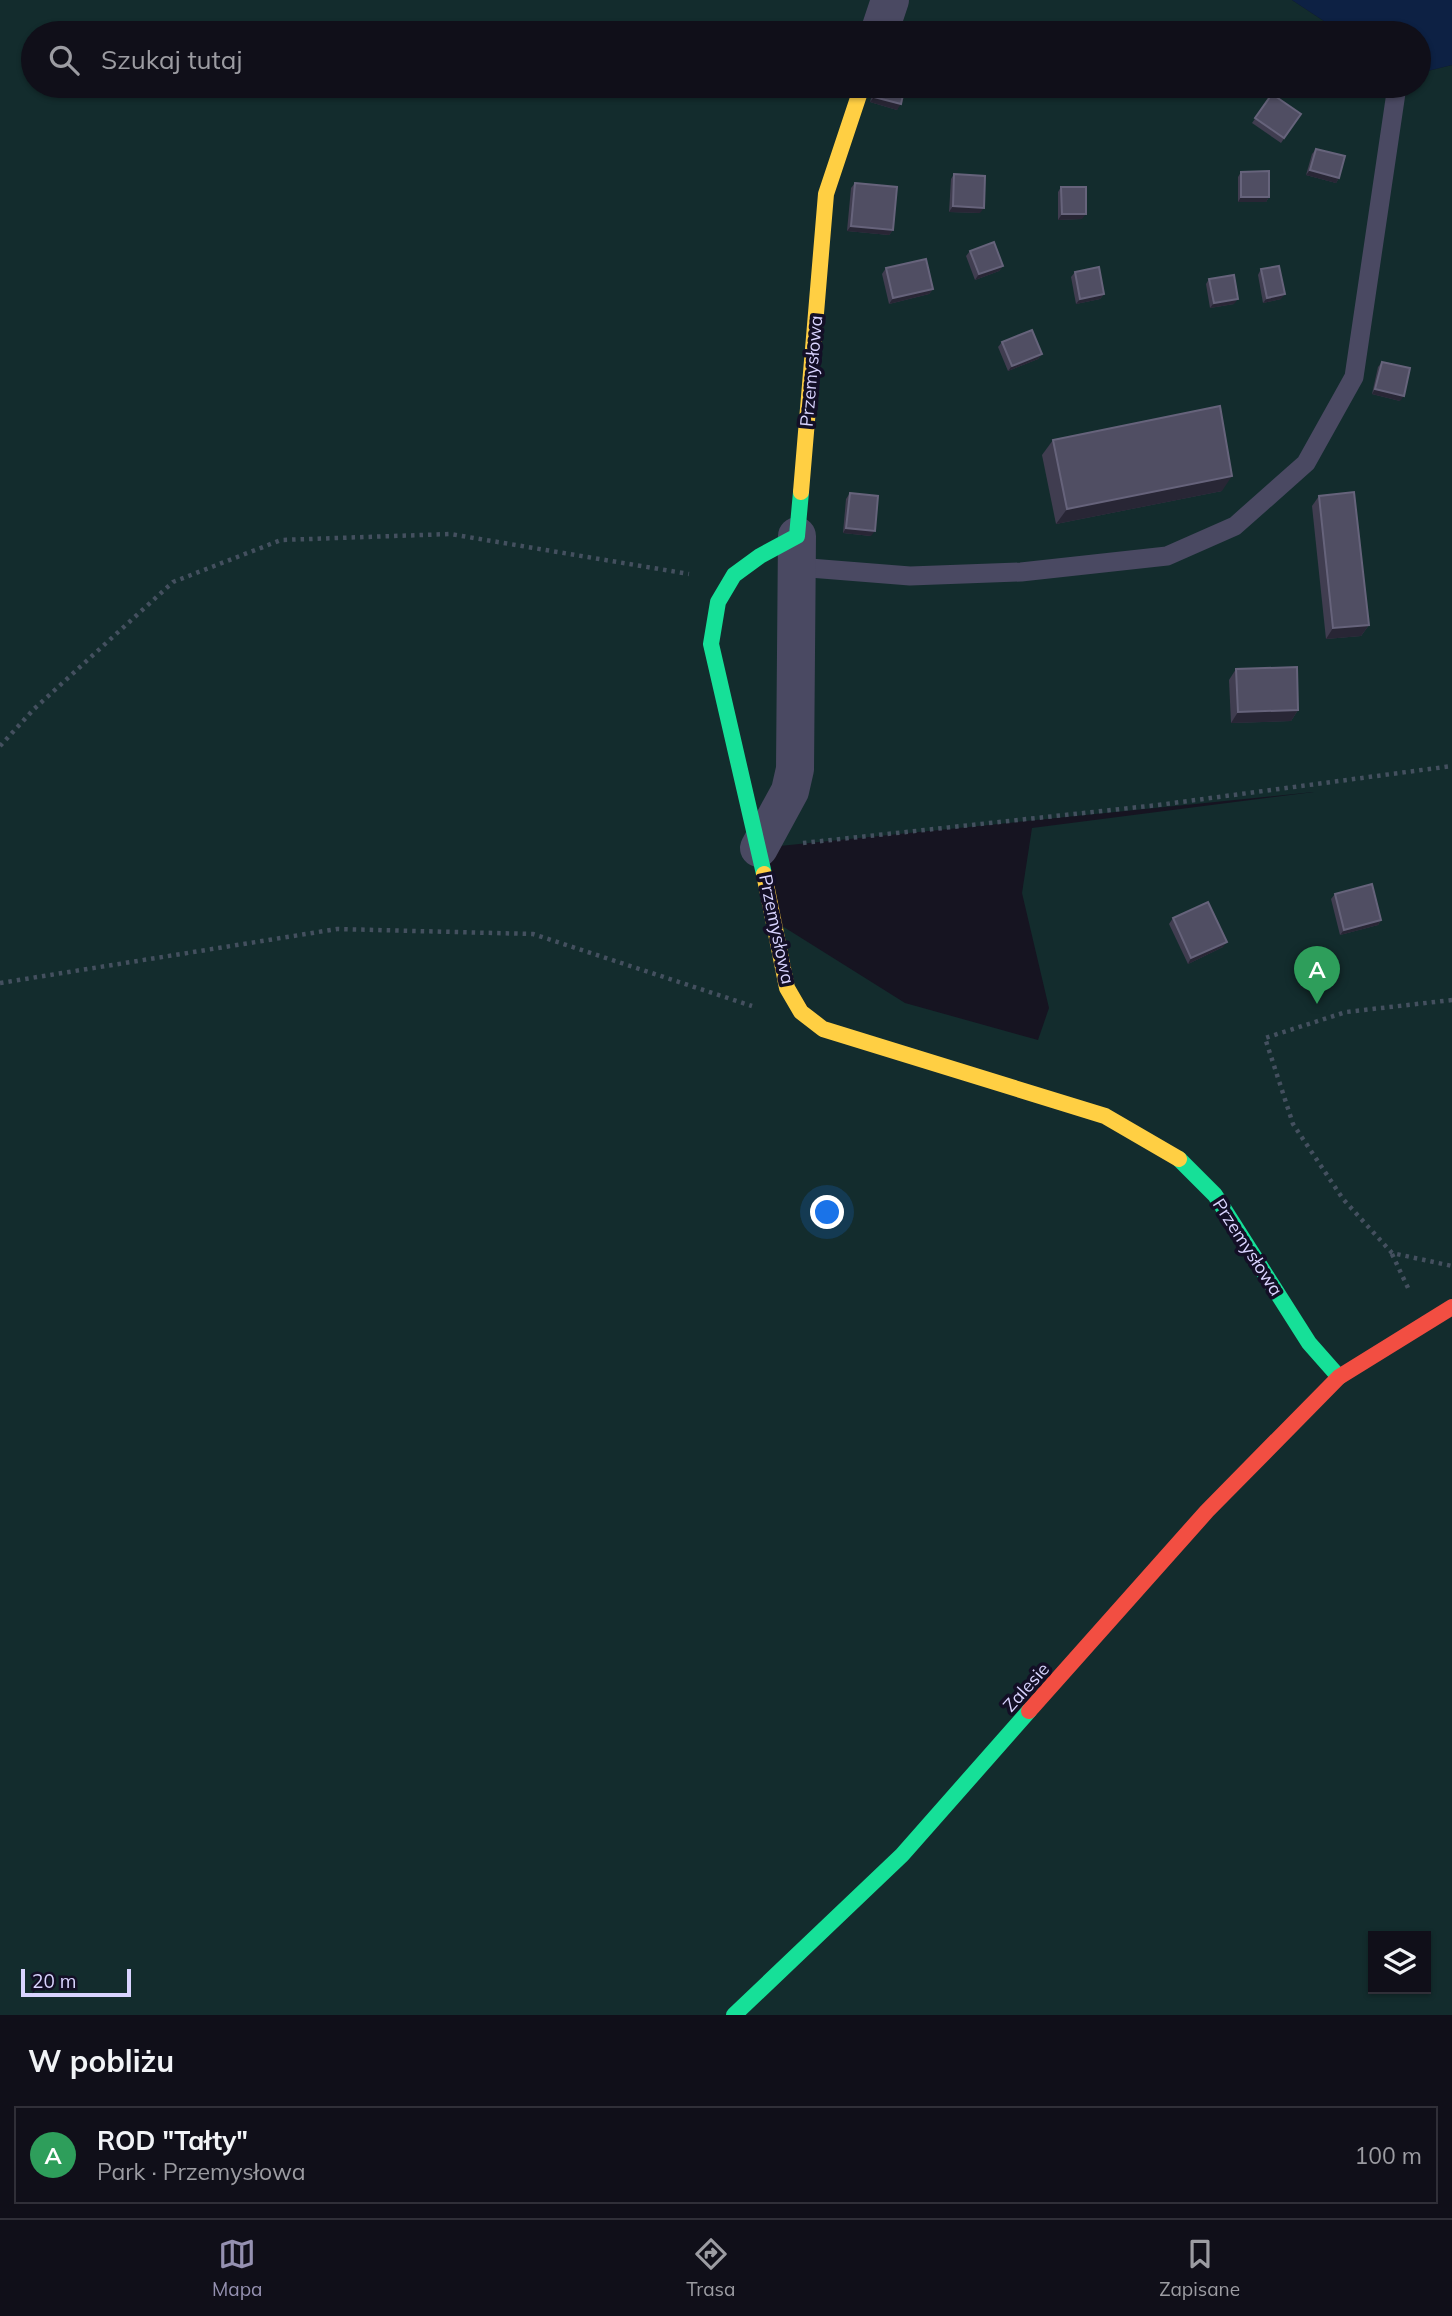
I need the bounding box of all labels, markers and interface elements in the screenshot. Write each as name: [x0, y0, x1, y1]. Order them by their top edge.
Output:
search box: [21, 21, 1431, 98]
icon: search: [45, 41, 83, 79]
text: Szukaj tutaj: [101, 43, 243, 76]
street label: Przemysłowa: [795, 314, 827, 428]
street label: Przemysłowa: [754, 872, 800, 986]
pin: A: [1294, 946, 1340, 1004]
street label: Przemysłowa: [1208, 1194, 1288, 1300]
your location: [810, 1195, 844, 1229]
street label: Zalesie: [998, 1658, 1054, 1716]
map controls: [1368, 1931, 1431, 1994]
button: layers: [1368, 1931, 1431, 1994]
scale bar: [21, 1966, 131, 1998]
text: 20 m: [32, 1969, 76, 1993]
text: W pobliżu: [28, 2042, 174, 2080]
text: ROD "Tałty": [97, 2124, 248, 2157]
text: A: [44, 2141, 62, 2170]
text: 100 m: [1354, 2141, 1422, 2170]
text: Park · Przemysłowa: [97, 2157, 306, 2186]
tab: Mapa: [212, 2235, 262, 2301]
tab: Trasa: [686, 2235, 735, 2301]
tab: Zapisane: [1159, 2235, 1240, 2301]

